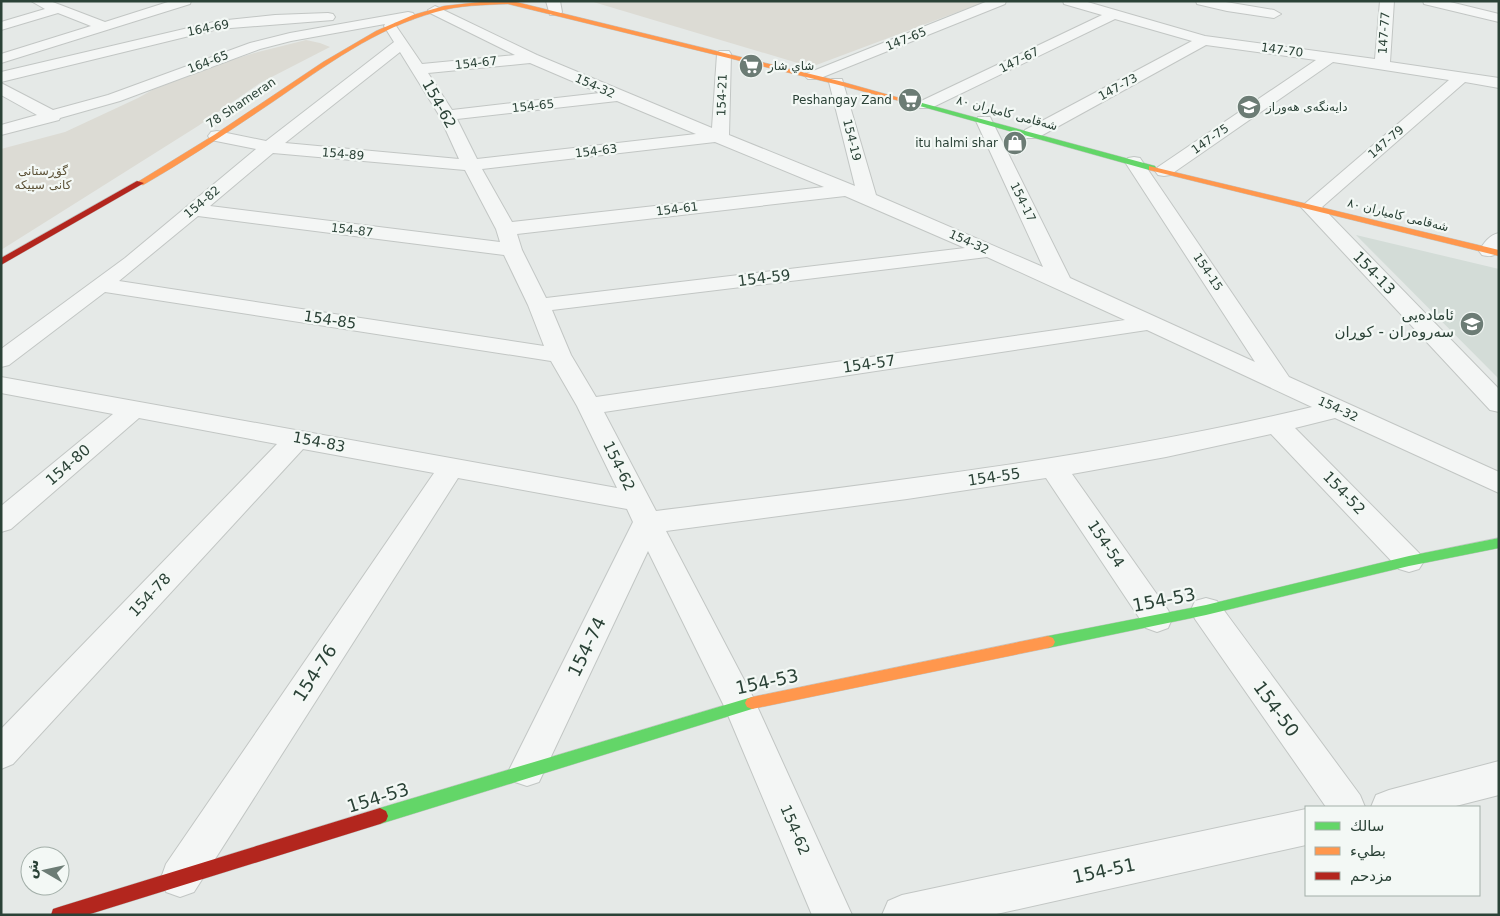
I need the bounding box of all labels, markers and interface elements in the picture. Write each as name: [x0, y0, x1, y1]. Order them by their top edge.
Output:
street label: 147-77: [1376, 11, 1392, 55]
street label: 164-69: [186, 17, 230, 39]
street label: 147-65: [884, 25, 928, 53]
street label: 147-70: [1260, 40, 1304, 60]
street label: 147-67: [997, 44, 1041, 76]
street label: 164-65: [186, 48, 230, 76]
supermarket icon: شاي شار: [738, 53, 764, 79]
street label: 154-67: [454, 54, 498, 72]
place label: شاي شار: [767, 59, 814, 74]
street label: 154-32: [573, 71, 617, 101]
street label: 147-73: [1096, 71, 1140, 103]
street label: 154-21: [714, 74, 730, 116]
street label: 78 Shameran: [204, 75, 278, 131]
street label: 154-62: [418, 76, 460, 132]
supermarket icon: Peshangay Zand: [897, 87, 923, 113]
place label: Peshangay Zand: [792, 93, 892, 107]
street label: شەقامی کامیاران ٨٠: [955, 93, 1059, 134]
school or university icon: دایەنگەی هەوراز: [1236, 94, 1262, 120]
street label: 154-65: [511, 97, 555, 115]
place label: دایەنگەی هەوراز: [1265, 100, 1348, 115]
street label: 154-19: [840, 118, 864, 162]
street label: 147-75: [1189, 121, 1231, 157]
street label: 147-79: [1365, 123, 1407, 161]
shop icon: itu halmi shar: [1002, 130, 1028, 156]
place label: itu halmi shar: [915, 136, 998, 150]
street label: 154-63: [574, 141, 618, 161]
street label: 154-89: [321, 145, 365, 163]
park label: گۆڕستانی کانی سپیکە: [15, 164, 72, 192]
street label: 154-17: [1007, 180, 1039, 224]
street label: 154-82: [181, 183, 223, 221]
street label: شەقامی کامیاران ٨٠: [1346, 196, 1450, 235]
street label: 154-61: [655, 199, 699, 219]
street label: 154-87: [330, 220, 374, 240]
street label: 154-32: [947, 227, 991, 257]
street label: 154-13: [1349, 248, 1399, 298]
street label: 154-15: [1190, 250, 1226, 294]
street label: 154-59: [737, 266, 791, 290]
place label: ئامادەیی سەروەران - کوڕان: [1334, 306, 1454, 341]
street label: 154-85: [302, 307, 358, 333]
school or university icon: ئامادەیی سەروەران - کوڕان: [1459, 311, 1485, 337]
street label: 154-57: [841, 351, 897, 377]
street label: 154-32: [1316, 394, 1360, 424]
street label: 154-83: [291, 428, 347, 456]
street label: 154-62: [599, 438, 639, 494]
street label: 154-80: [42, 441, 94, 489]
street label: 154-55: [966, 464, 1022, 490]
street label: 154-52: [1319, 468, 1369, 518]
street label: 154-54: [1084, 517, 1128, 571]
street label: 154-78: [125, 569, 175, 621]
street label: 154-53: [1131, 583, 1197, 616]
street label: 154-74: [563, 614, 610, 680]
street label: 154-76: [288, 640, 341, 705]
street label: 154-53: [734, 665, 800, 698]
street label: 154-50: [1249, 677, 1304, 741]
street label: 154-53: [344, 778, 411, 817]
street label: 154-62: [776, 802, 814, 858]
legend: [1305, 806, 1480, 896]
text: سالك: [1350, 817, 1384, 835]
text: بطيء: [1350, 842, 1386, 861]
north arrow: [20, 846, 70, 896]
street label: 154-51: [1071, 854, 1137, 887]
text: ش: [23, 858, 42, 880]
text: مزدحم: [1350, 867, 1392, 885]

